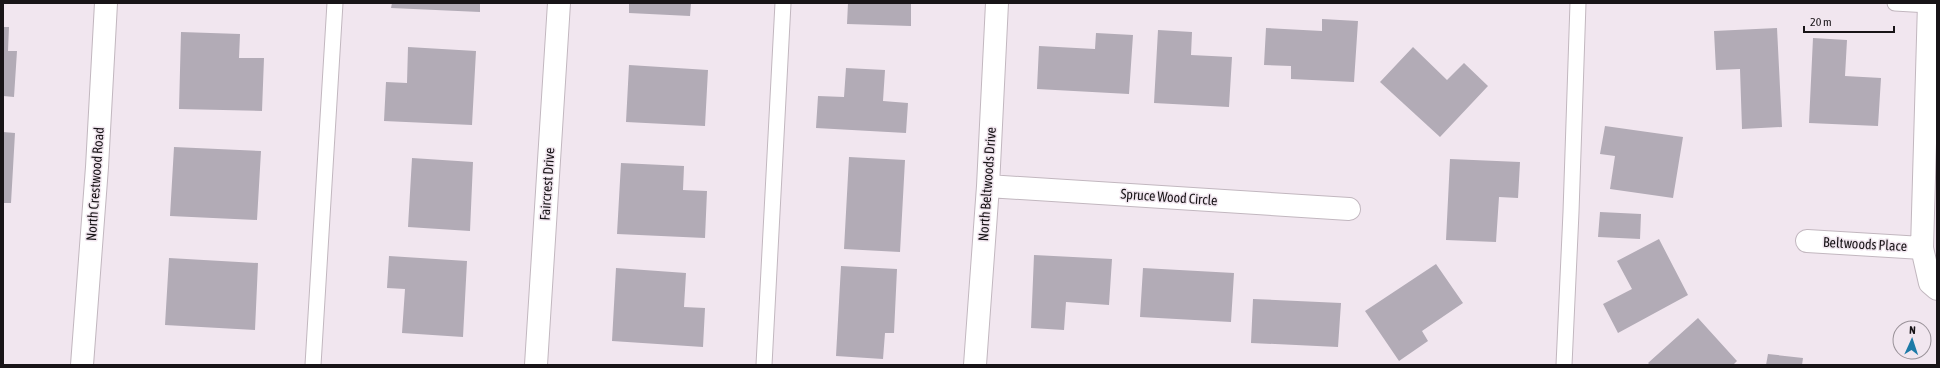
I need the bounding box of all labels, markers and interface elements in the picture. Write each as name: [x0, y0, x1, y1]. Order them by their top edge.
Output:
scale bar: [1804, 8, 1894, 34]
text: 20 m: [1810, 15, 1832, 29]
street label: North Beltwoods Drive: [975, 126, 999, 242]
street label: North Crestwood Road: [83, 127, 107, 241]
street label: Faircrest Drive: [536, 147, 558, 221]
street label: Spruce Wood Circle: [1120, 186, 1218, 208]
street label: Beltwoods Place: [1823, 234, 1907, 254]
north arrow: [1892, 320, 1932, 360]
text: N: [1909, 324, 1916, 336]

